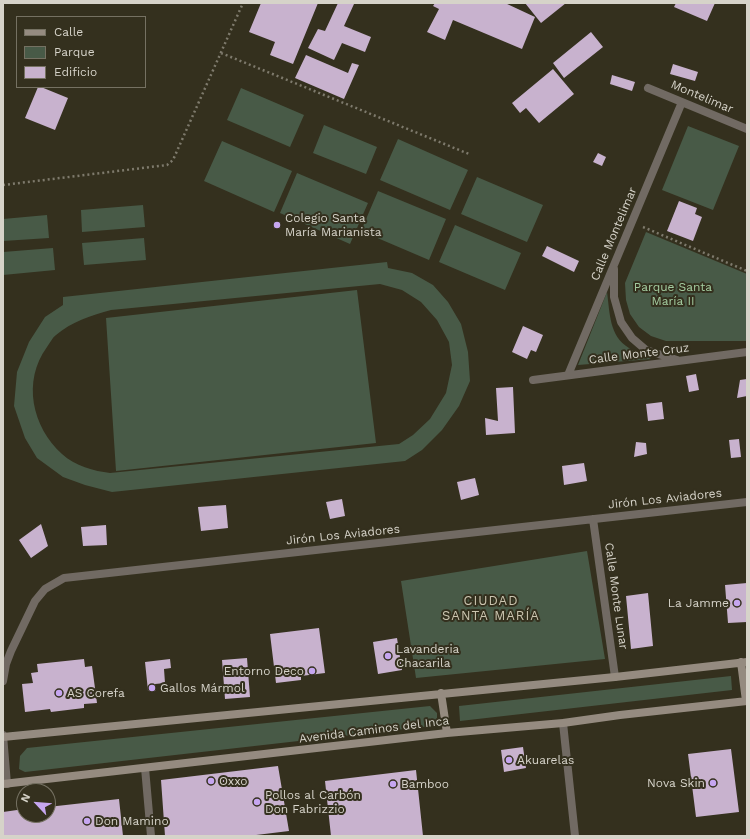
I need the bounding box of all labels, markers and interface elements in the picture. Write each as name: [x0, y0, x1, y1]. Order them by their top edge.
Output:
legend: [16, 16, 146, 88]
text: Calle: [54, 25, 83, 39]
text: Parque: [54, 45, 95, 59]
text: Edificio: [54, 65, 97, 79]
street label: Montelimar: [669, 77, 735, 117]
street label: Calle Montelimar: [588, 185, 640, 283]
place label: Colegio Santa María Marianista: [285, 211, 382, 239]
marker: Colegio Santa María Marianista: [272, 220, 282, 230]
park label: Parque Santa María II: [634, 280, 712, 308]
street label: Calle Monte Cruz: [588, 341, 690, 367]
street label: Jirón Los Aviadores: [607, 486, 723, 512]
street label: Jirón Los Aviadores: [285, 522, 401, 548]
street label: Calle Monte Lunar: [601, 542, 631, 650]
district label: CIUDAD SANTA MARÍA: [442, 593, 540, 624]
place label: La Jamme: [668, 596, 729, 610]
marker: La Jamme: [732, 598, 742, 608]
place label: Lavanderia Chacarila: [396, 642, 459, 670]
marker: Lavanderia Chacarila: [383, 651, 393, 661]
place label: Entorno Deco: [224, 664, 304, 678]
marker: Entorno Deco: [307, 666, 317, 676]
place label: Gallos Mármol: [160, 681, 245, 695]
marker: Gallos Mármol: [147, 683, 157, 693]
place label: AS Corefa: [67, 686, 125, 700]
marker: AS Corefa: [54, 688, 64, 698]
street label: Avenida Caminos del Inca: [298, 714, 450, 746]
place label: Akuarelas: [517, 753, 574, 767]
marker: Akuarelas: [504, 755, 514, 765]
place label: Oxxo: [219, 774, 248, 788]
marker: Oxxo: [206, 776, 216, 786]
place label: Nova Skin: [647, 776, 705, 790]
place label: Bamboo: [401, 777, 449, 791]
marker: Nova Skin: [708, 778, 718, 788]
marker: Bamboo: [388, 779, 398, 789]
north arrow: [16, 783, 56, 823]
place label: Pollos al Carbón Don Fabrizzio: [265, 788, 361, 816]
text: N: [18, 791, 33, 804]
marker: Pollos al Carbón Don Fabrizzio: [252, 797, 262, 807]
place label: Don Mamino: [95, 814, 169, 828]
marker: Don Mamino: [82, 816, 92, 826]

